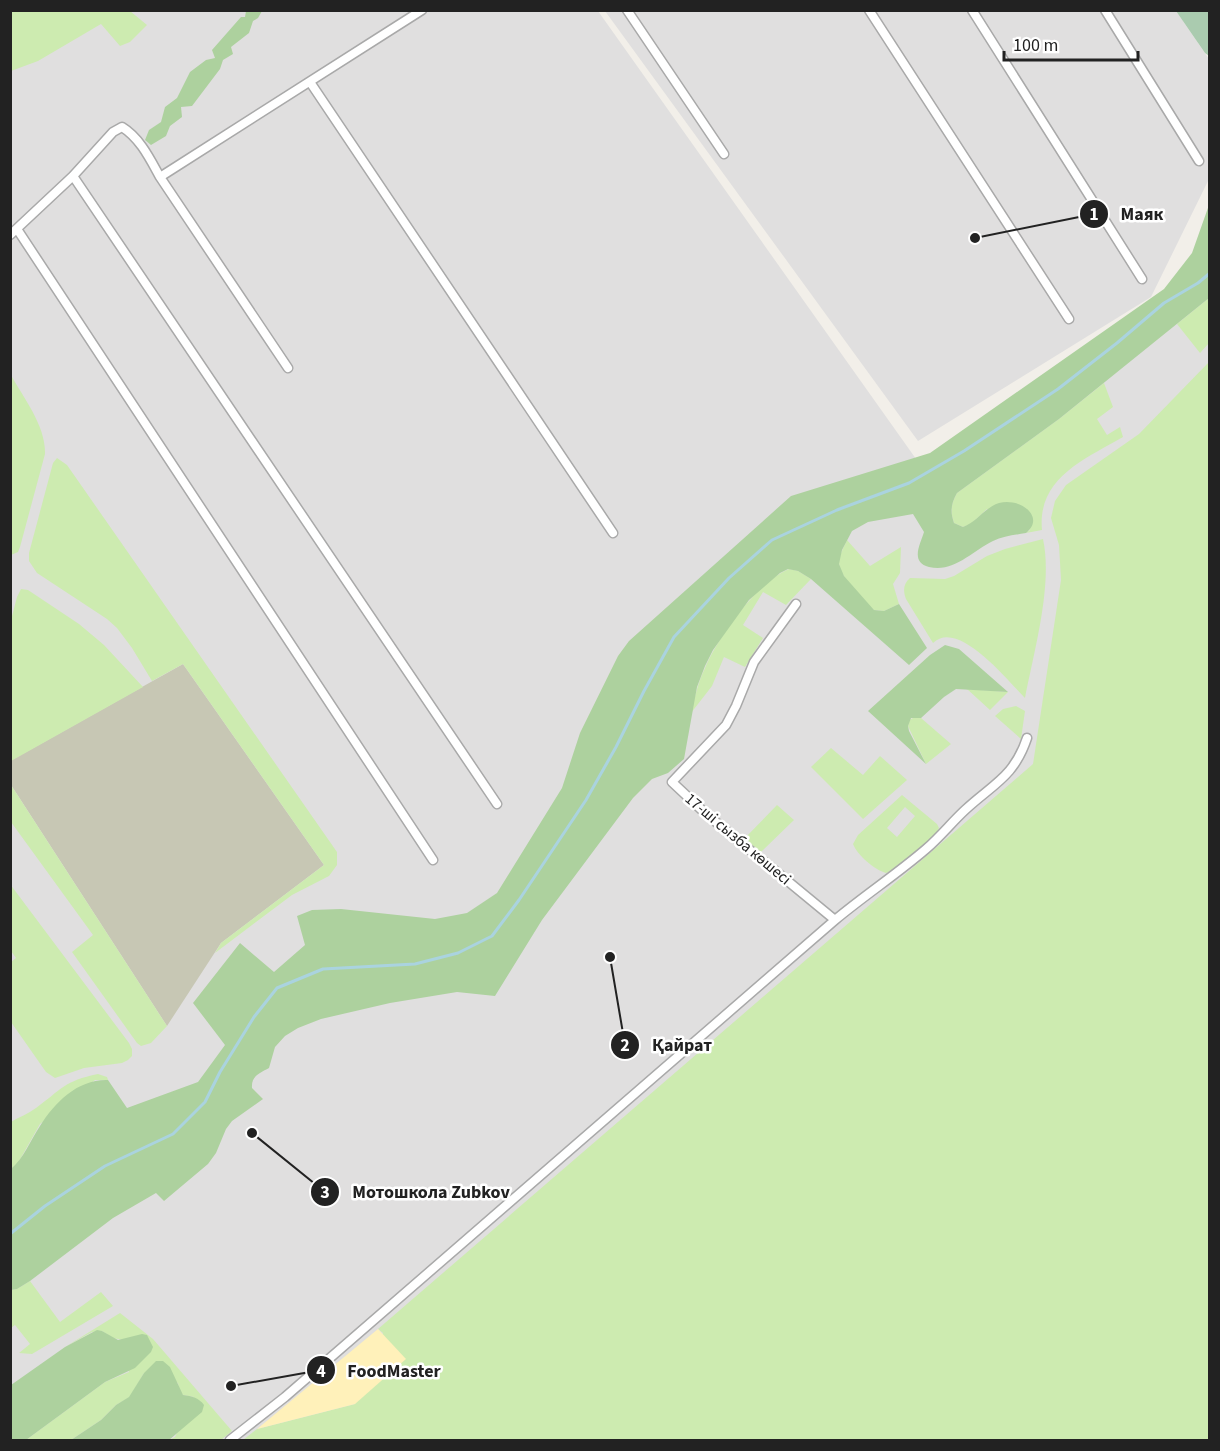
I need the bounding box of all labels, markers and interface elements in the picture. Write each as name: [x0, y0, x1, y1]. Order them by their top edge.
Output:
scale bar: [1004, 24, 1138, 62]
text: 100 m: [1013, 33, 1058, 58]
callout: Маяк: [1079, 196, 1176, 232]
text: 1: [1089, 202, 1099, 227]
text: Маяк: [1121, 202, 1164, 227]
street label: 17-ші сызба көшесі: [680, 788, 796, 890]
callout: Қайрат: [610, 1027, 724, 1063]
text: 2: [620, 1033, 630, 1058]
text: Қайрат: [652, 1033, 712, 1058]
callout: Мотошкола Zubkov: [310, 1174, 522, 1210]
text: 3: [320, 1180, 330, 1205]
text: Мотошкола Zubkov: [352, 1180, 510, 1205]
callout: FoodMaster: [306, 1352, 453, 1388]
text: 4: [316, 1359, 326, 1384]
text: FoodMaster: [347, 1359, 441, 1384]

